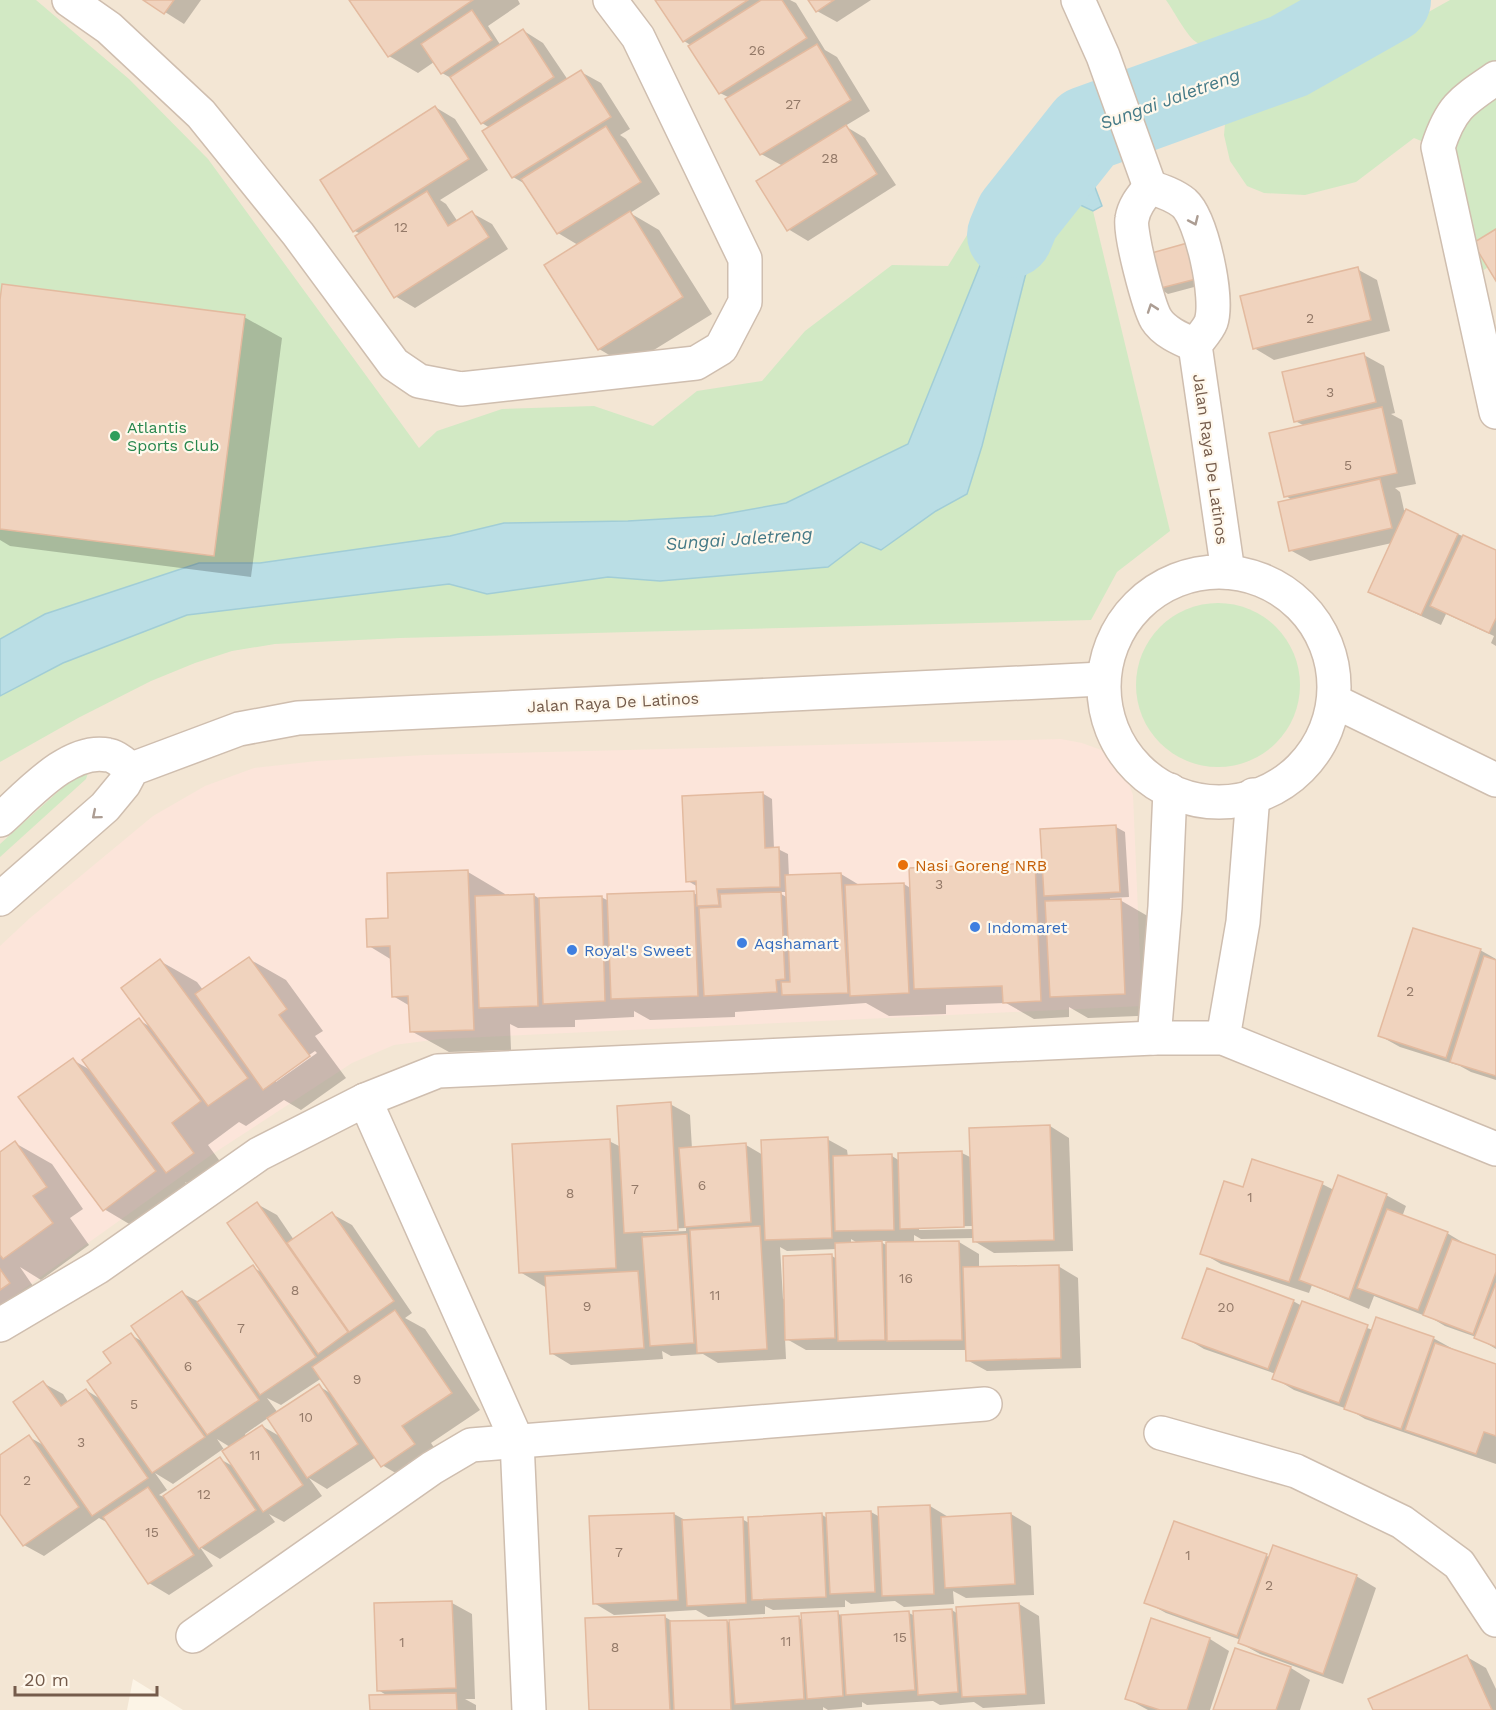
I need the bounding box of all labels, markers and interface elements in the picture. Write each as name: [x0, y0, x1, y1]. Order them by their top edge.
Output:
house number: 26: [749, 42, 765, 58]
water label: Sungai Jaletreng: [1097, 63, 1243, 134]
house number: 27: [785, 96, 801, 112]
house number: 28: [822, 150, 838, 166]
one-way arrow: [1187, 214, 1199, 225]
house number: 12: [394, 219, 408, 235]
one-way arrow: [1147, 303, 1160, 314]
house number: 2: [1306, 310, 1314, 326]
street label: Jalan Raya De Latinos: [1189, 373, 1232, 546]
house number: 3: [1326, 384, 1334, 400]
place label: Atlantis Sports Club: [127, 418, 219, 455]
marker: Atlantis Sports Club: [108, 429, 122, 443]
house number: 5: [1344, 457, 1352, 473]
water label: Sungai Jaletreng: [665, 523, 813, 554]
street label: Jalan Raya De Latinos: [527, 689, 699, 716]
one-way arrow: [92, 808, 103, 819]
place label: Nasi Goreng NRB: [915, 856, 1047, 875]
marker: Nasi Goreng NRB: [896, 858, 910, 872]
house number: 3: [935, 876, 943, 892]
place label: Indomaret: [987, 918, 1068, 937]
marker: Indomaret: [968, 920, 982, 934]
place label: Aqshamart: [754, 934, 839, 953]
marker: Aqshamart: [735, 936, 749, 950]
place label: Royal's Sweet: [584, 941, 691, 960]
marker: Royal's Sweet: [565, 943, 579, 957]
house number: 2: [1406, 983, 1414, 999]
house number: 6: [698, 1177, 706, 1193]
house number: 7: [631, 1181, 639, 1197]
house number: 8: [566, 1185, 574, 1201]
house number: 1: [1247, 1189, 1253, 1205]
house number: 16: [899, 1270, 913, 1286]
house number: 8: [291, 1282, 299, 1298]
house number: 11: [710, 1287, 720, 1303]
house number: 9: [583, 1298, 591, 1314]
house number: 20: [1218, 1299, 1234, 1315]
house number: 7: [237, 1320, 245, 1336]
house number: 6: [184, 1358, 192, 1374]
house number: 9: [353, 1371, 361, 1387]
house number: 5: [130, 1396, 138, 1412]
house number: 10: [299, 1409, 313, 1425]
house number: 3: [77, 1434, 85, 1450]
house number: 11: [250, 1447, 260, 1463]
house number: 2: [23, 1472, 31, 1488]
house number: 12: [197, 1486, 211, 1502]
house number: 15: [145, 1524, 159, 1540]
house number: 7: [615, 1544, 623, 1560]
house number: 1: [1185, 1547, 1191, 1563]
house number: 2: [1265, 1577, 1273, 1593]
house number: 15: [893, 1629, 907, 1645]
house number: 11: [781, 1633, 791, 1649]
house number: 1: [399, 1634, 405, 1650]
house number: 8: [611, 1639, 619, 1655]
scale bar: [15, 1659, 158, 1697]
text: 20 m: [24, 1669, 69, 1690]

